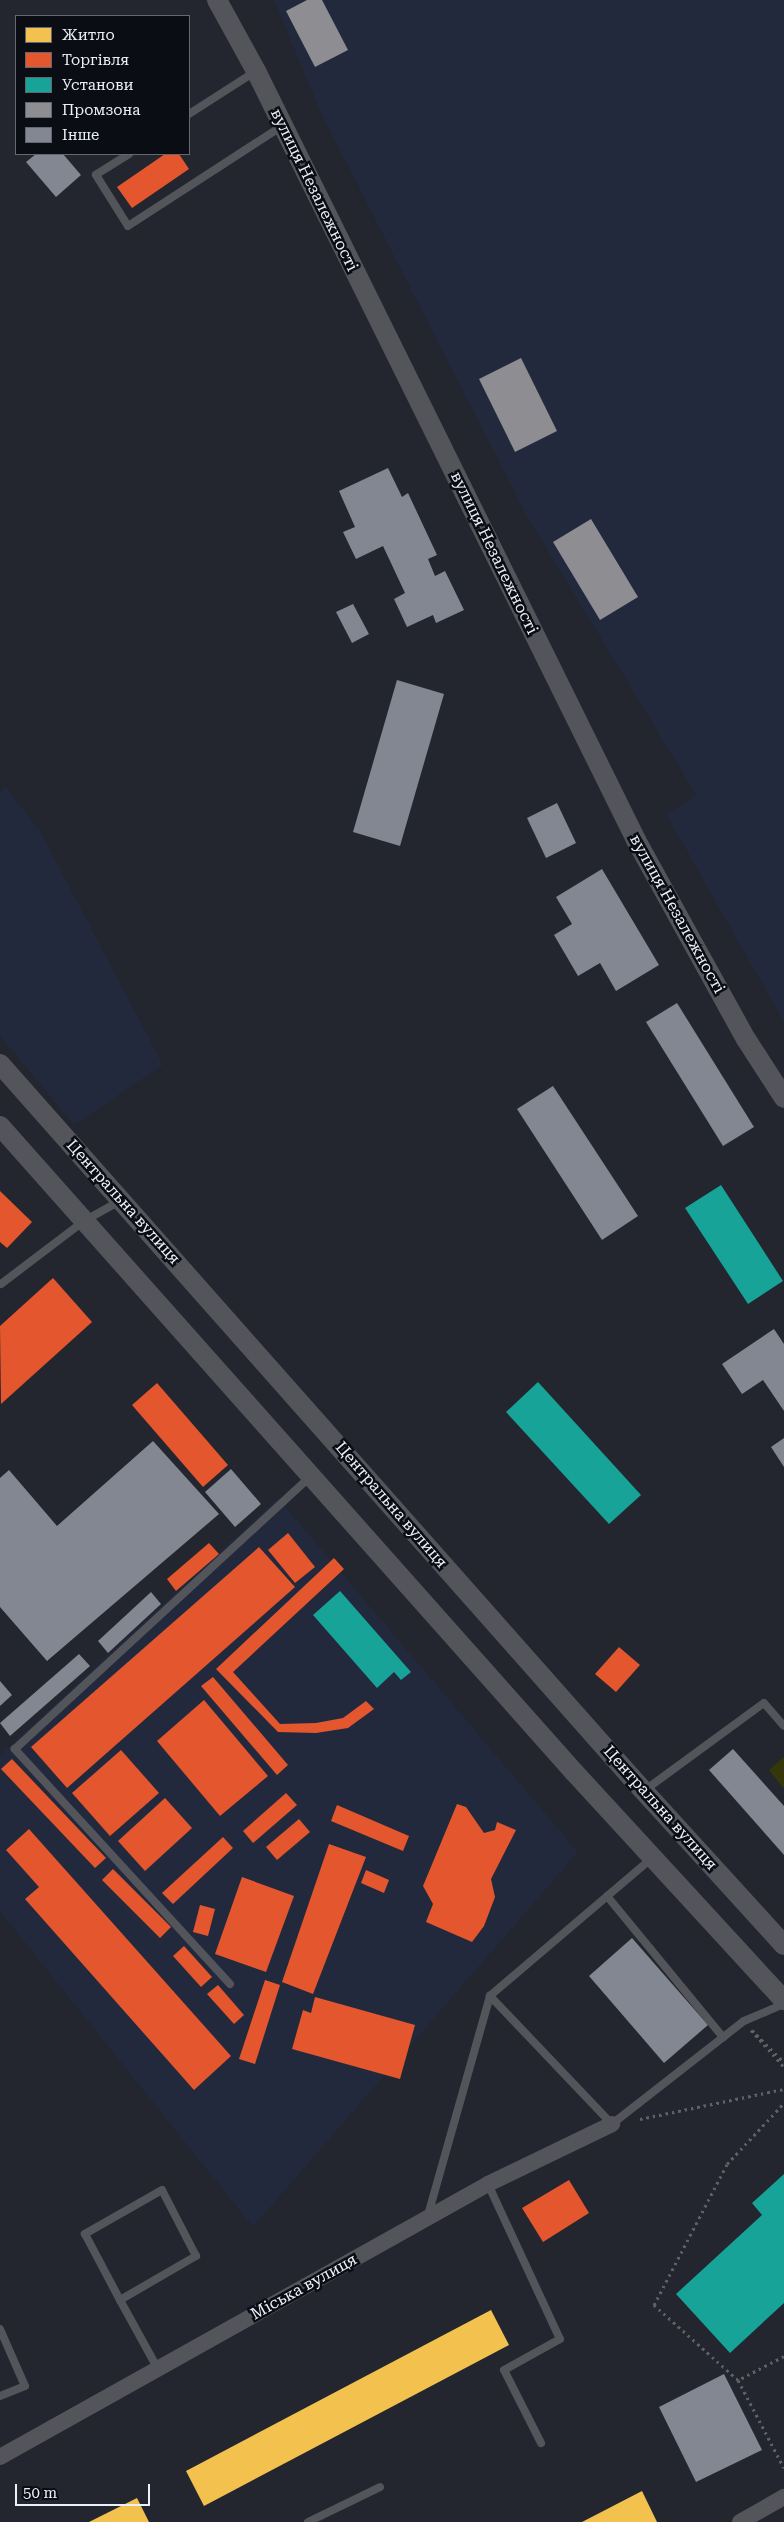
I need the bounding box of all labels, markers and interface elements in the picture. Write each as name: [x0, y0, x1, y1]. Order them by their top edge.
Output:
legend: [15, 15, 190, 155]
text: Житло: [62, 26, 115, 44]
text: Торгівля: [62, 51, 129, 69]
text: Установи: [62, 76, 134, 94]
text: Промзона: [62, 101, 140, 119]
street label: вулиця Незалежності: [266, 106, 362, 274]
text: Інше: [62, 126, 99, 144]
street label: вулиця Незалежності: [446, 469, 542, 637]
street label: вулиця Незалежності: [625, 831, 729, 997]
street label: Центральна вулиця: [62, 1136, 184, 1268]
street label: Центральна вулиця: [331, 1438, 451, 1572]
street label: Центральна вулиця: [599, 1742, 721, 1874]
street label: Міська вулиця: [248, 2250, 360, 2324]
scale bar: [18, 2474, 152, 2506]
text: 50 m: [23, 2484, 57, 2502]

